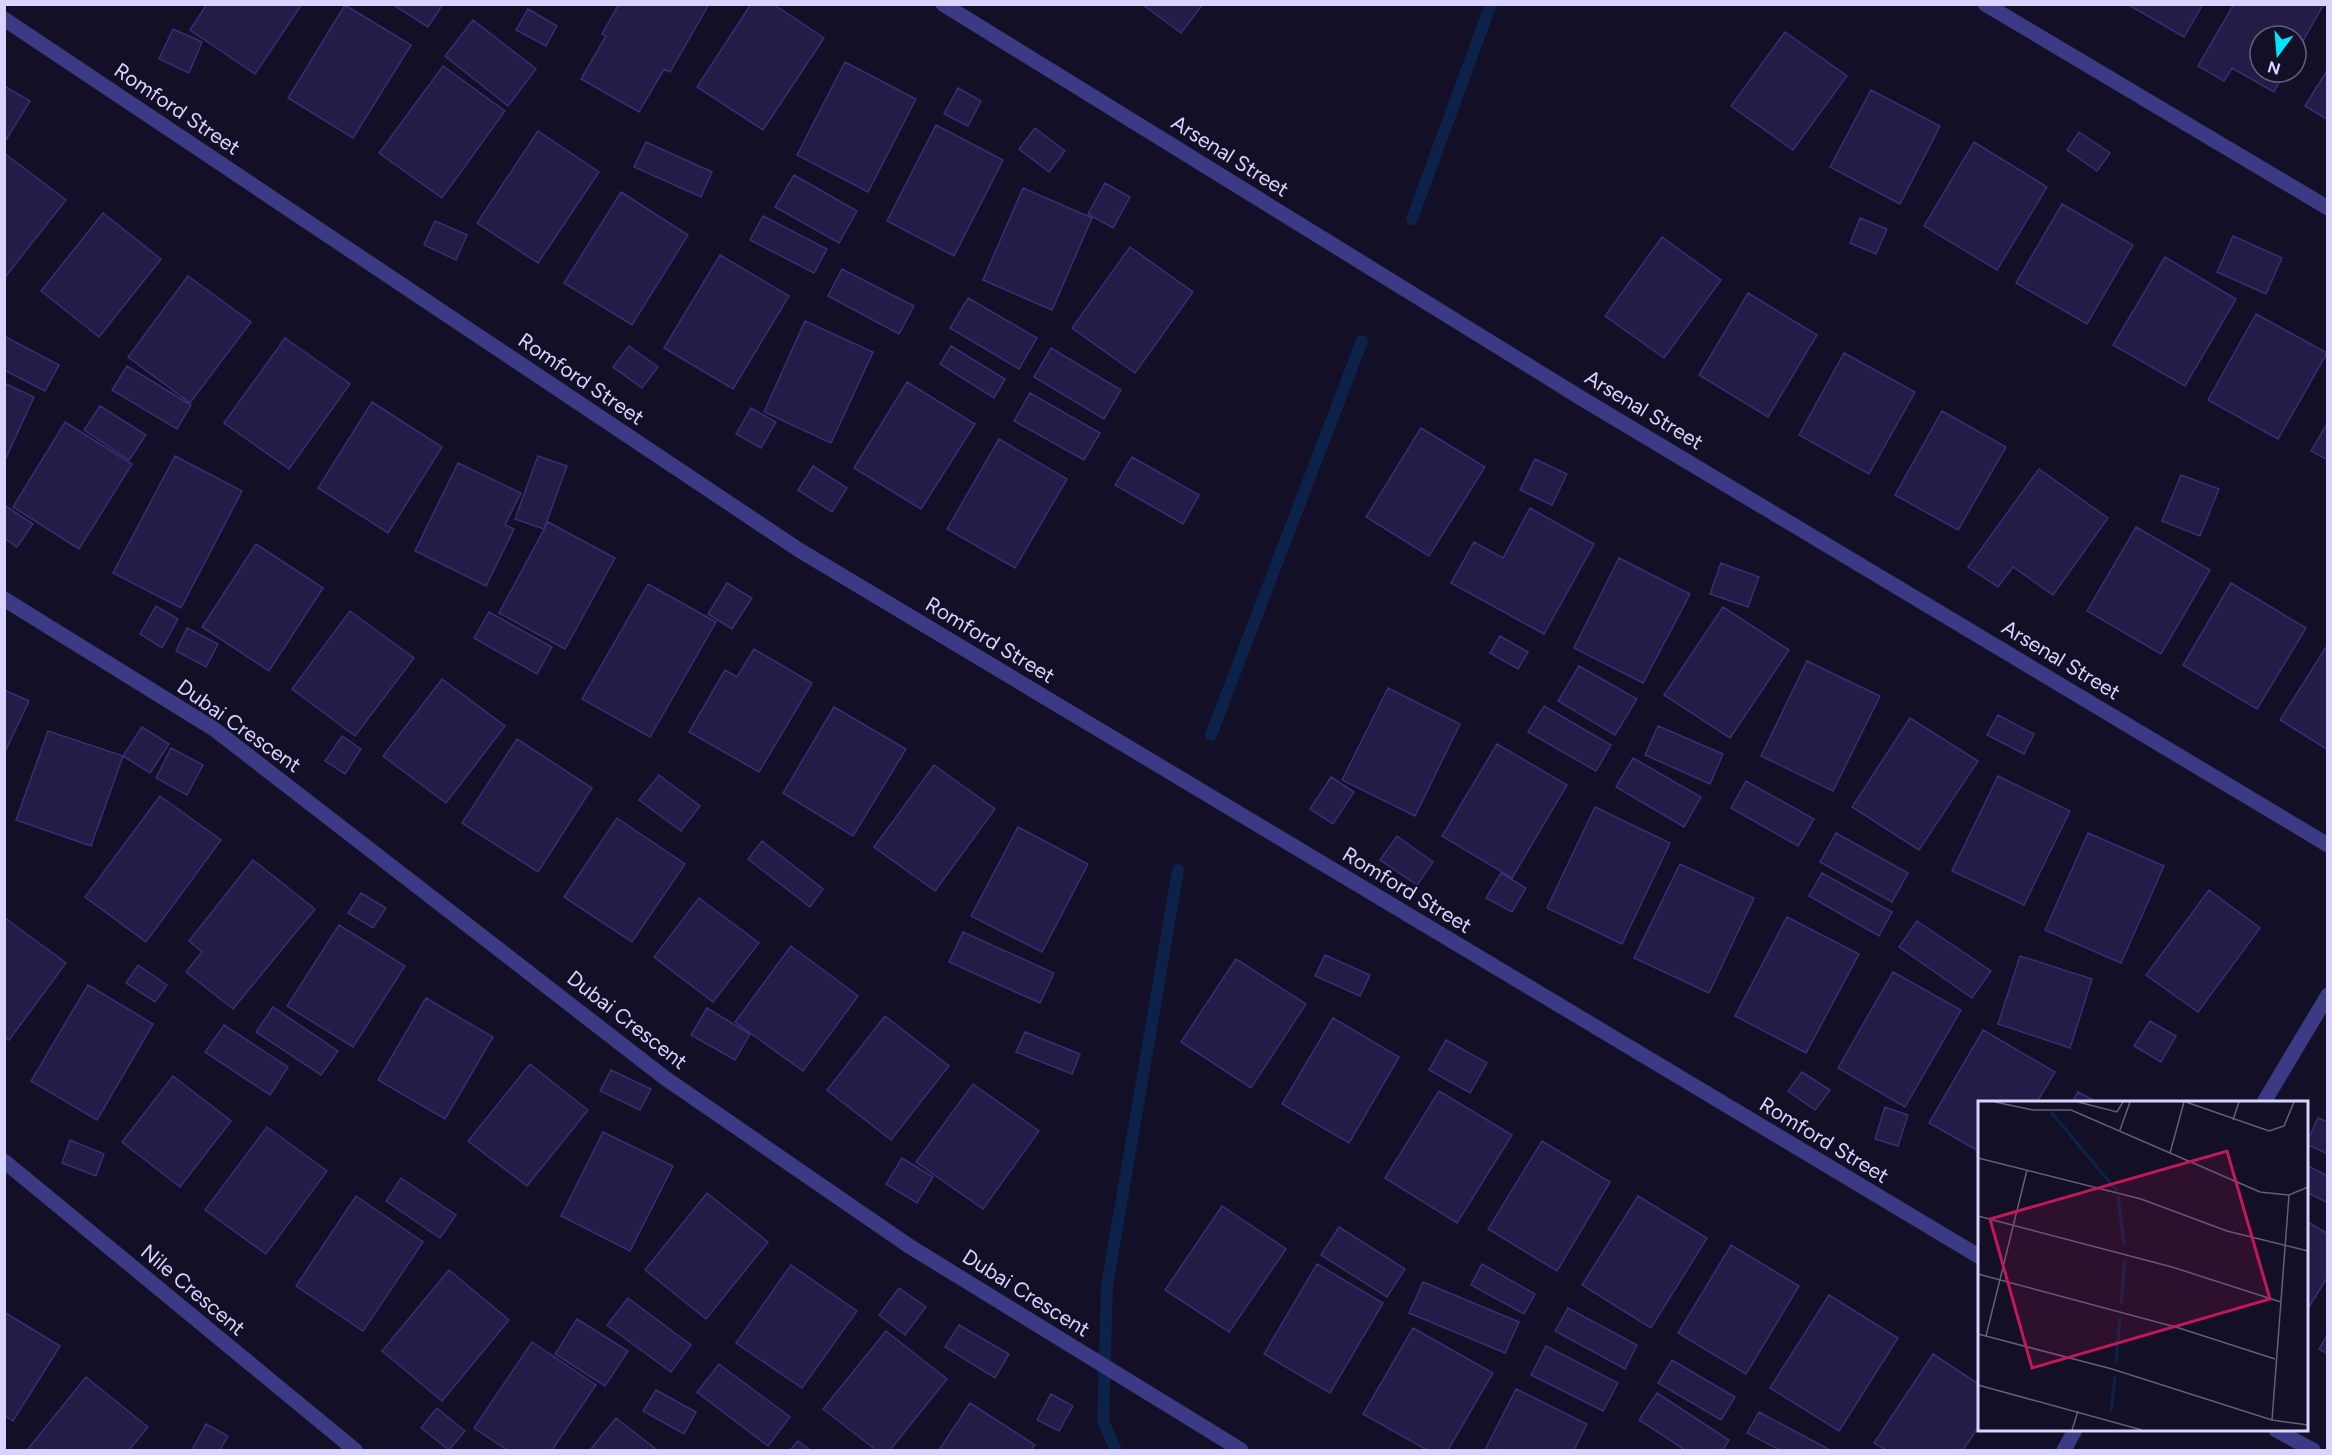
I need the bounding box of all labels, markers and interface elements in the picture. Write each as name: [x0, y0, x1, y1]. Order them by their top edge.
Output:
north arrow: [2248, 24, 2308, 84]
street label: Romford Street: [110, 57, 245, 160]
text: N: [2265, 57, 2283, 79]
street label: Arsenal Street: [1167, 110, 1294, 202]
street label: Romford Street: [514, 327, 649, 430]
street label: Arsenal Street: [1581, 364, 1708, 455]
street label: Romford Street: [921, 591, 1060, 688]
street label: Arsenal Street: [1998, 614, 2125, 705]
street label: Dubai Crescent: [173, 674, 306, 778]
street label: Romford Street: [1338, 841, 1477, 938]
street label: Dubai Crescent: [562, 965, 692, 1074]
street label: Romford Street: [1755, 1091, 1894, 1188]
inset map: [1978, 1101, 2308, 1431]
street label: Nile Crescent: [136, 1239, 251, 1340]
street label: Dubai Crescent: [958, 1243, 1095, 1342]

